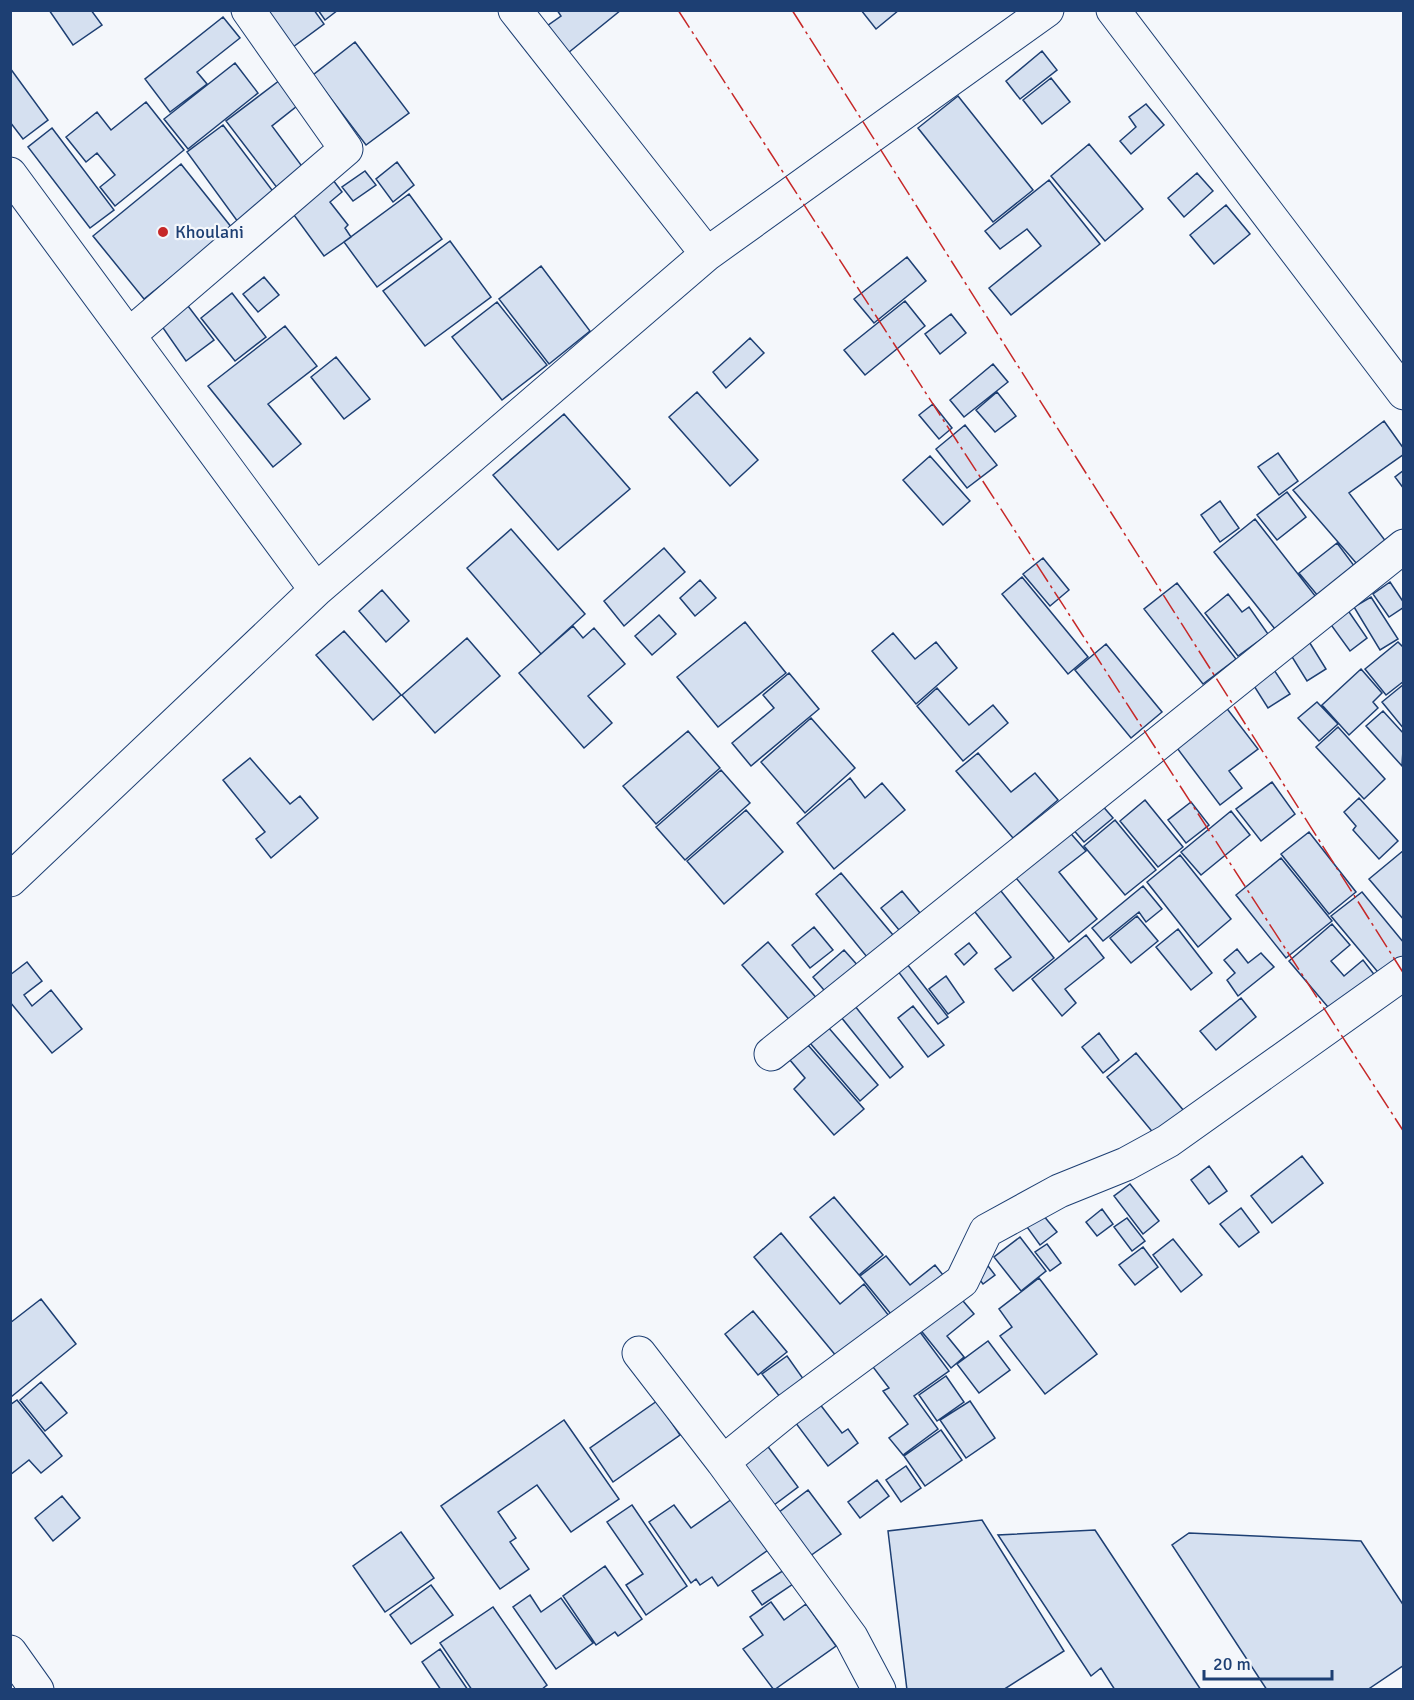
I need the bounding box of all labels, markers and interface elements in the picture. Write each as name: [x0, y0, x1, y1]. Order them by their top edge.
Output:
place label: Khoulani: [175, 221, 244, 243]
marker: Khoulani: [156, 225, 170, 239]
scale bar: [1204, 1643, 1332, 1681]
text: 20 m: [1213, 1653, 1251, 1675]

